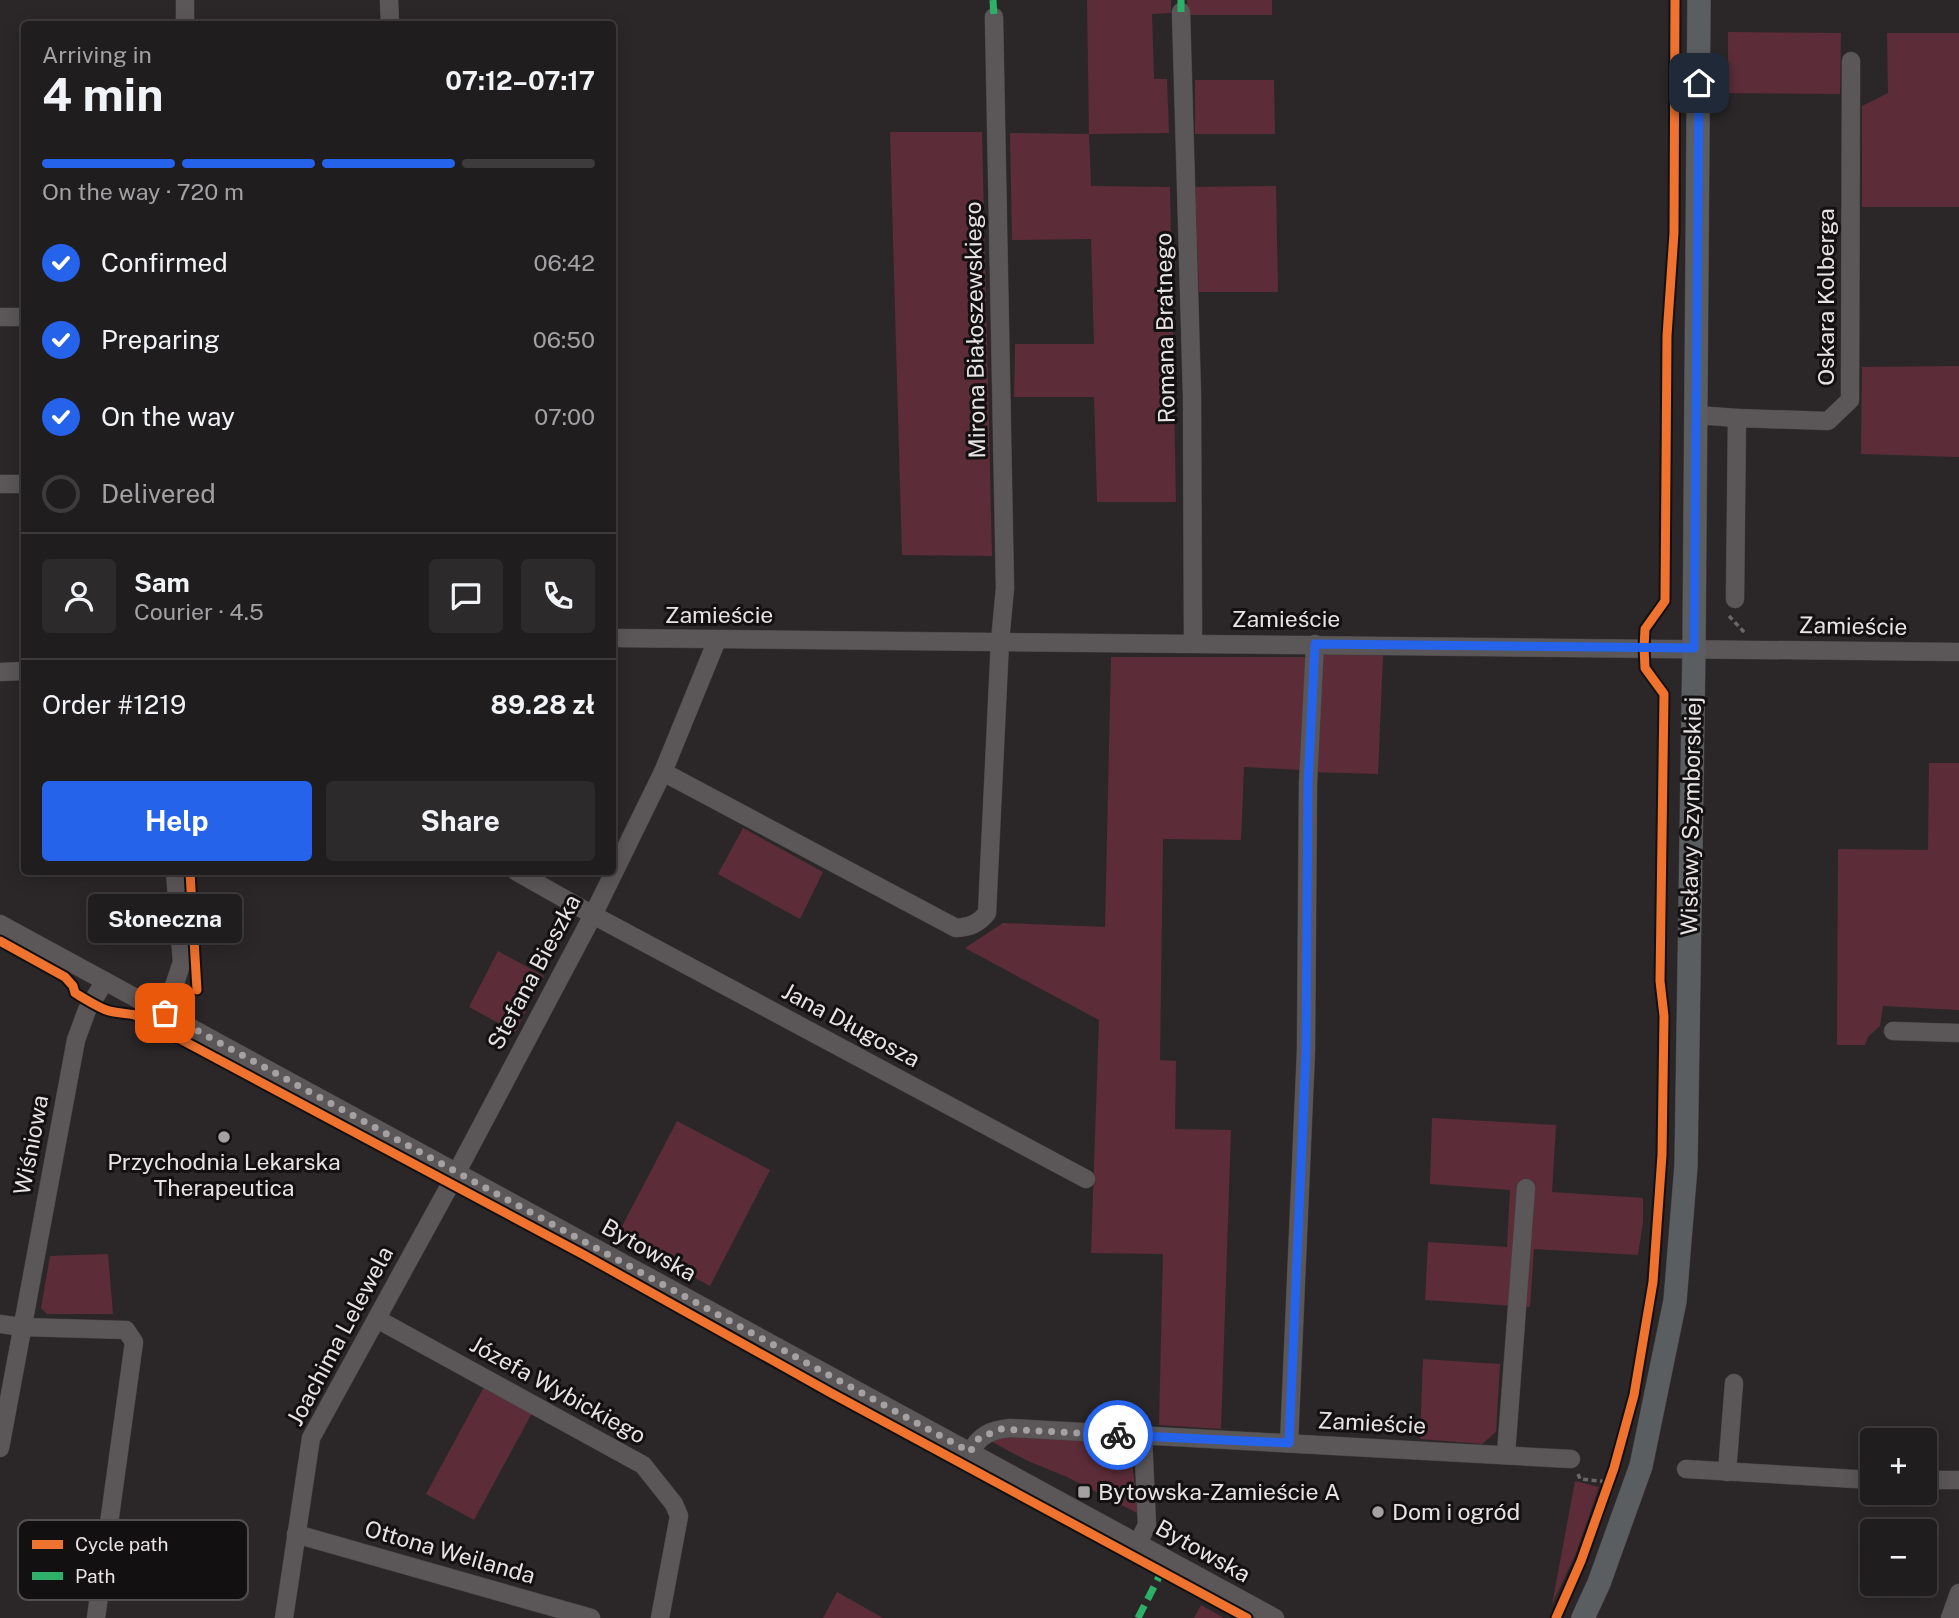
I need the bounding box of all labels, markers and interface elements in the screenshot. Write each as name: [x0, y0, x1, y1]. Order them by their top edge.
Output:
text: Arriving in: [42, 41, 152, 68]
pin: [1669, 53, 1729, 113]
icon: home: [1680, 64, 1718, 102]
text: 07:12–07:17: [445, 65, 595, 96]
text: 4 min: [42, 67, 163, 121]
text: On the way · 720 m: [42, 178, 244, 205]
street label: Mirona Białoszewskiego: [959, 201, 990, 459]
street label: Oskara Kolberga: [1812, 208, 1839, 386]
street label: Romana Bratnego: [1149, 232, 1180, 424]
icon: check: [42, 244, 80, 282]
text: Confirmed: [101, 247, 228, 278]
text: 06:42: [534, 249, 595, 276]
icon: check: [42, 321, 80, 359]
text: Preparing: [101, 324, 220, 355]
text: 06:50: [533, 326, 595, 353]
icon: check: [42, 398, 80, 436]
text: On the way: [101, 401, 235, 432]
text: 07:00: [534, 403, 595, 430]
text: Delivered: [101, 478, 216, 509]
button: person: [42, 559, 116, 633]
button: chat: [429, 559, 503, 633]
button: phone: [521, 559, 595, 633]
text: Sam: [134, 567, 190, 598]
text: Courier · 4.5: [134, 598, 264, 625]
street label: Zamieście: [665, 601, 773, 628]
street label: Zamieście: [1232, 605, 1340, 632]
street label: Zamieście: [1798, 611, 1908, 640]
text: Order #1219: [42, 689, 186, 720]
text: 89.28 zł: [491, 689, 595, 720]
street label: Wisławy Szymborskiej: [1675, 696, 1706, 936]
button: Help: [42, 781, 312, 861]
button: Share: [326, 781, 595, 861]
street label: Stefana Bieszka: [481, 890, 586, 1054]
callout: Słoneczna: [88, 894, 242, 943]
text: Słoneczna: [108, 905, 222, 932]
street label: Jana Długosza: [778, 977, 925, 1072]
pin: [135, 983, 195, 1043]
icon: bag: [146, 994, 184, 1032]
street label: Wiśniowa: [8, 1093, 53, 1197]
marker: Przychodnia Lekarska Therapeutica: [216, 1129, 232, 1145]
place label: Przychodnia Lekarska Therapeutica: [107, 1148, 341, 1201]
street label: Bytowska: [597, 1213, 701, 1287]
street label: Joachima Lelewela: [281, 1241, 398, 1430]
street label: Józefa Wybickiego: [466, 1330, 651, 1449]
courier: [1083, 1400, 1153, 1470]
street label: Zamieście: [1317, 1406, 1427, 1439]
icon: bike: [1099, 1416, 1137, 1454]
map controls: [1860, 1428, 1937, 1596]
button: +: [1860, 1428, 1937, 1505]
place label: Bytowska-Zamieście A: [1098, 1478, 1340, 1505]
marker: Bytowska-Zamieście A: [1076, 1484, 1092, 1500]
place label: Dom i ogród: [1392, 1498, 1520, 1525]
marker: Dom i ogród: [1370, 1504, 1386, 1520]
street label: Ottona Weilanda: [362, 1514, 539, 1589]
street label: Bytowska: [1151, 1514, 1255, 1588]
button: −: [1860, 1519, 1937, 1596]
legend: [18, 1520, 248, 1600]
text: Cycle path: [75, 1533, 168, 1555]
text: Path: [75, 1565, 115, 1587]

